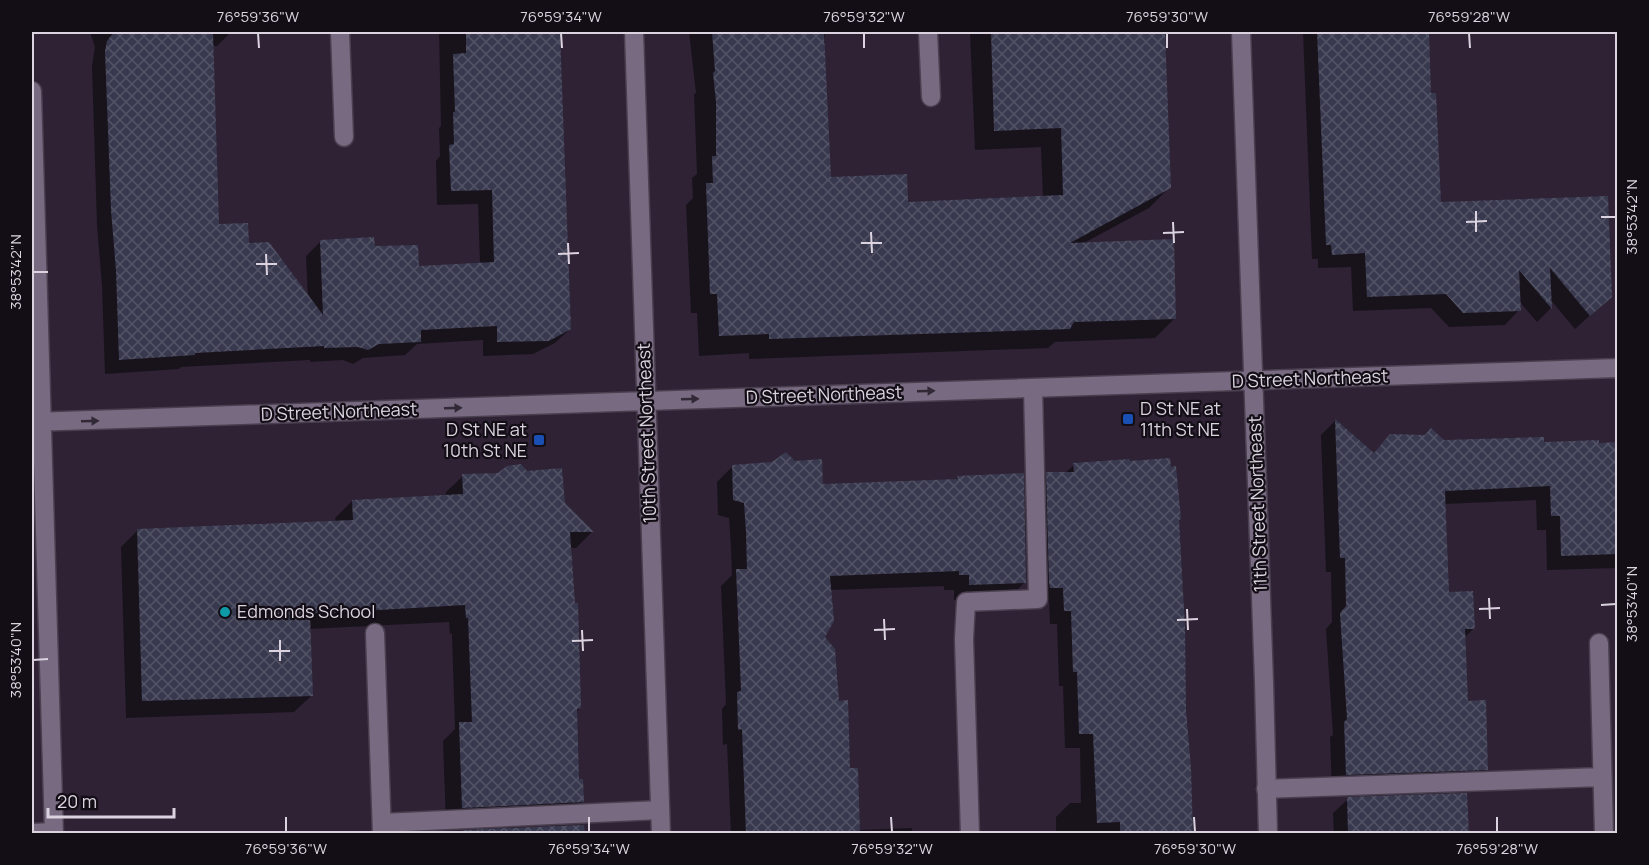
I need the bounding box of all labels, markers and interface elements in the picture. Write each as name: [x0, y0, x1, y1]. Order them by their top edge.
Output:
text: 76°59'36"W: [217, 6, 299, 27]
text: 76°59'34"W: [520, 6, 602, 27]
text: 76°59'32"W: [823, 6, 905, 27]
text: 76°59'30"W: [1126, 6, 1208, 27]
text: 76°59'28"W: [1428, 6, 1510, 27]
text: 38°53'42"N: [1621, 179, 1642, 255]
text: 38°53'42"N: [5, 234, 26, 310]
street label: 10th Street Northeast: [631, 343, 661, 524]
street label: D Street Northeast: [1231, 363, 1389, 393]
street label: D Street Northeast: [745, 379, 903, 409]
one-way arrow: [917, 387, 936, 396]
one-way arrow: [680, 395, 699, 404]
street label: D Street Northeast: [260, 396, 418, 426]
place label: D St NE at 11th St NE: [1140, 396, 1221, 441]
one-way arrow: [443, 403, 462, 412]
marker: D St NE at 11th St NE: [1121, 412, 1135, 426]
street label: 11th Street Northeast: [1242, 415, 1272, 593]
one-way arrow: [80, 416, 99, 425]
place label: D St NE at 10th St NE: [443, 417, 527, 462]
marker: D St NE at 10th St NE: [532, 433, 546, 447]
text: 38°53'40"N: [1621, 566, 1642, 642]
place label: Edmonds School: [237, 599, 375, 623]
marker: Edmonds School: [218, 605, 232, 619]
text: 38°53'40"N: [5, 622, 26, 698]
scale bar: [48, 781, 174, 819]
text: 20 m: [57, 789, 97, 813]
text: 76°59'36"W: [245, 838, 327, 859]
text: 76°59'34"W: [548, 838, 630, 859]
text: 76°59'32"W: [851, 838, 933, 859]
text: 76°59'30"W: [1154, 838, 1236, 859]
text: 76°59'28"W: [1456, 838, 1538, 859]

